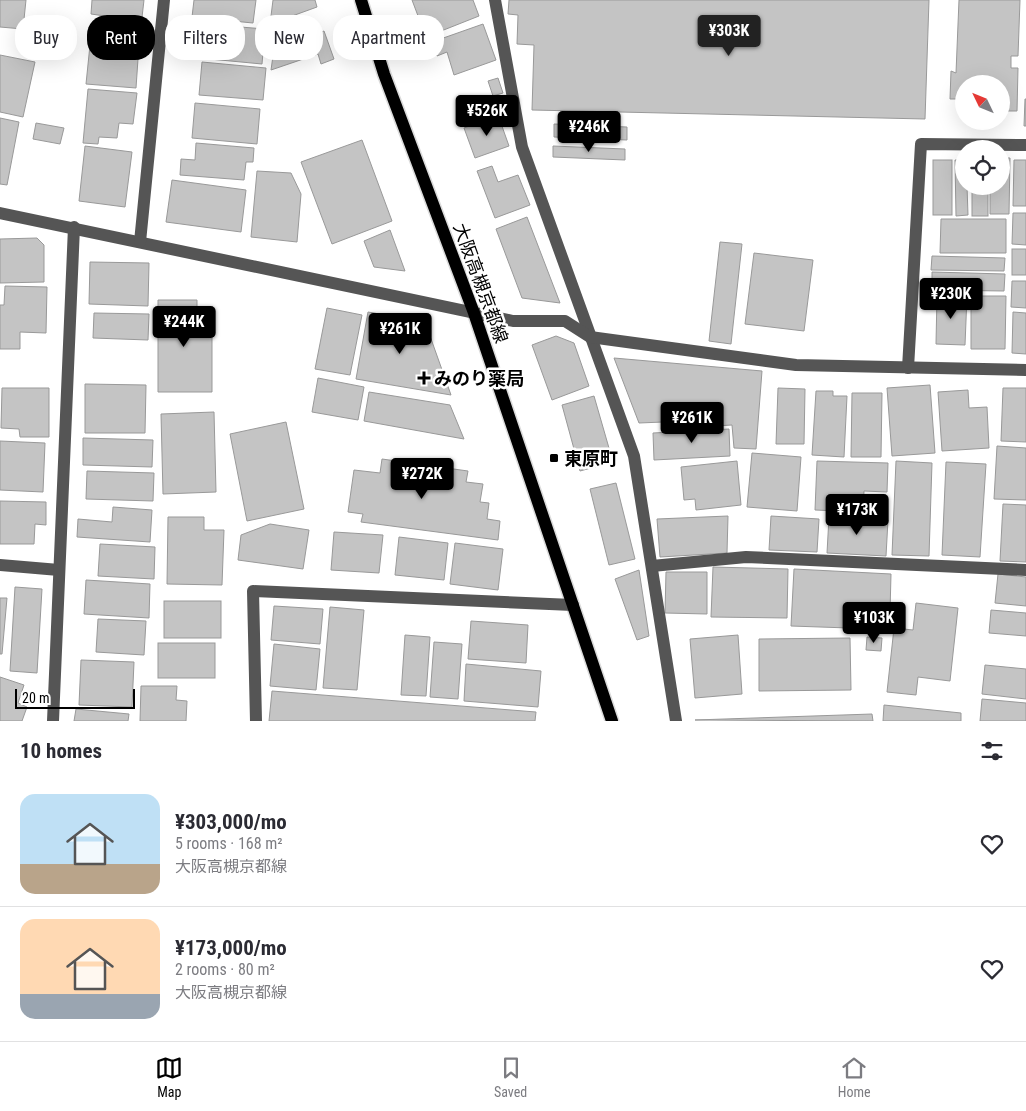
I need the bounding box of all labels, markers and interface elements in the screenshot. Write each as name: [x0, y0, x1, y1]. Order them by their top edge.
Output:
chip: Buy: [15, 15, 77, 60]
chip: Rent: [87, 15, 155, 60]
chip: Filters: [165, 15, 245, 60]
chip: New: [255, 15, 323, 60]
chip: Apartment: [333, 15, 444, 60]
pin: ¥303K: [694, 15, 764, 57]
text: ¥303K: [709, 21, 749, 40]
north arrow: [955, 75, 1010, 130]
map controls: [955, 75, 1010, 195]
pin: ¥526K: [452, 94, 522, 137]
text: ¥526K: [467, 101, 507, 120]
pin: ¥246K: [554, 110, 624, 153]
text: ¥246K: [569, 117, 609, 136]
button: locate: [955, 140, 1010, 195]
street label: 大阪高槻京都線: [450, 220, 512, 346]
pin: ¥230K: [916, 278, 986, 320]
text: ¥230K: [931, 284, 971, 303]
pin: ¥244K: [149, 306, 219, 348]
text: ¥244K: [164, 312, 204, 331]
pin: ¥261K: [365, 312, 435, 355]
text: ¥261K: [380, 319, 420, 338]
place label: みのり薬局: [434, 368, 524, 389]
marker: みのり薬局: [418, 372, 430, 384]
pin: ¥261K: [657, 402, 727, 444]
text: ¥261K: [672, 408, 712, 427]
place label: 東原町: [564, 448, 618, 469]
marker: 東原町: [548, 452, 560, 464]
pin: ¥272K: [387, 458, 457, 500]
text: ¥272K: [402, 464, 442, 483]
pin: ¥173K: [822, 494, 892, 536]
text: ¥173K: [837, 500, 877, 519]
pin: ¥103K: [839, 602, 909, 644]
text: ¥103K: [854, 608, 894, 627]
scale bar: [15, 686, 135, 709]
text: 20 m: [22, 690, 50, 706]
icon: filters: [978, 737, 1006, 765]
text: 10 homes: [20, 739, 102, 763]
text: ¥303,000/mo: [175, 810, 287, 834]
icon: home: [60, 814, 120, 874]
icon: heart: [978, 830, 1006, 858]
text: 5 rooms · 168 m²: [175, 834, 283, 853]
text: 大阪高槻京都線: [175, 857, 287, 876]
text: ¥173,000/mo: [175, 936, 287, 960]
icon: home: [60, 939, 120, 999]
icon: heart: [978, 955, 1006, 983]
text: 2 rooms · 80 m²: [175, 960, 275, 979]
text: 大阪高槻京都線: [175, 983, 287, 1002]
tab: Map: [155, 1054, 183, 1100]
tab: Saved: [494, 1054, 527, 1100]
tab: Home: [838, 1054, 871, 1100]

